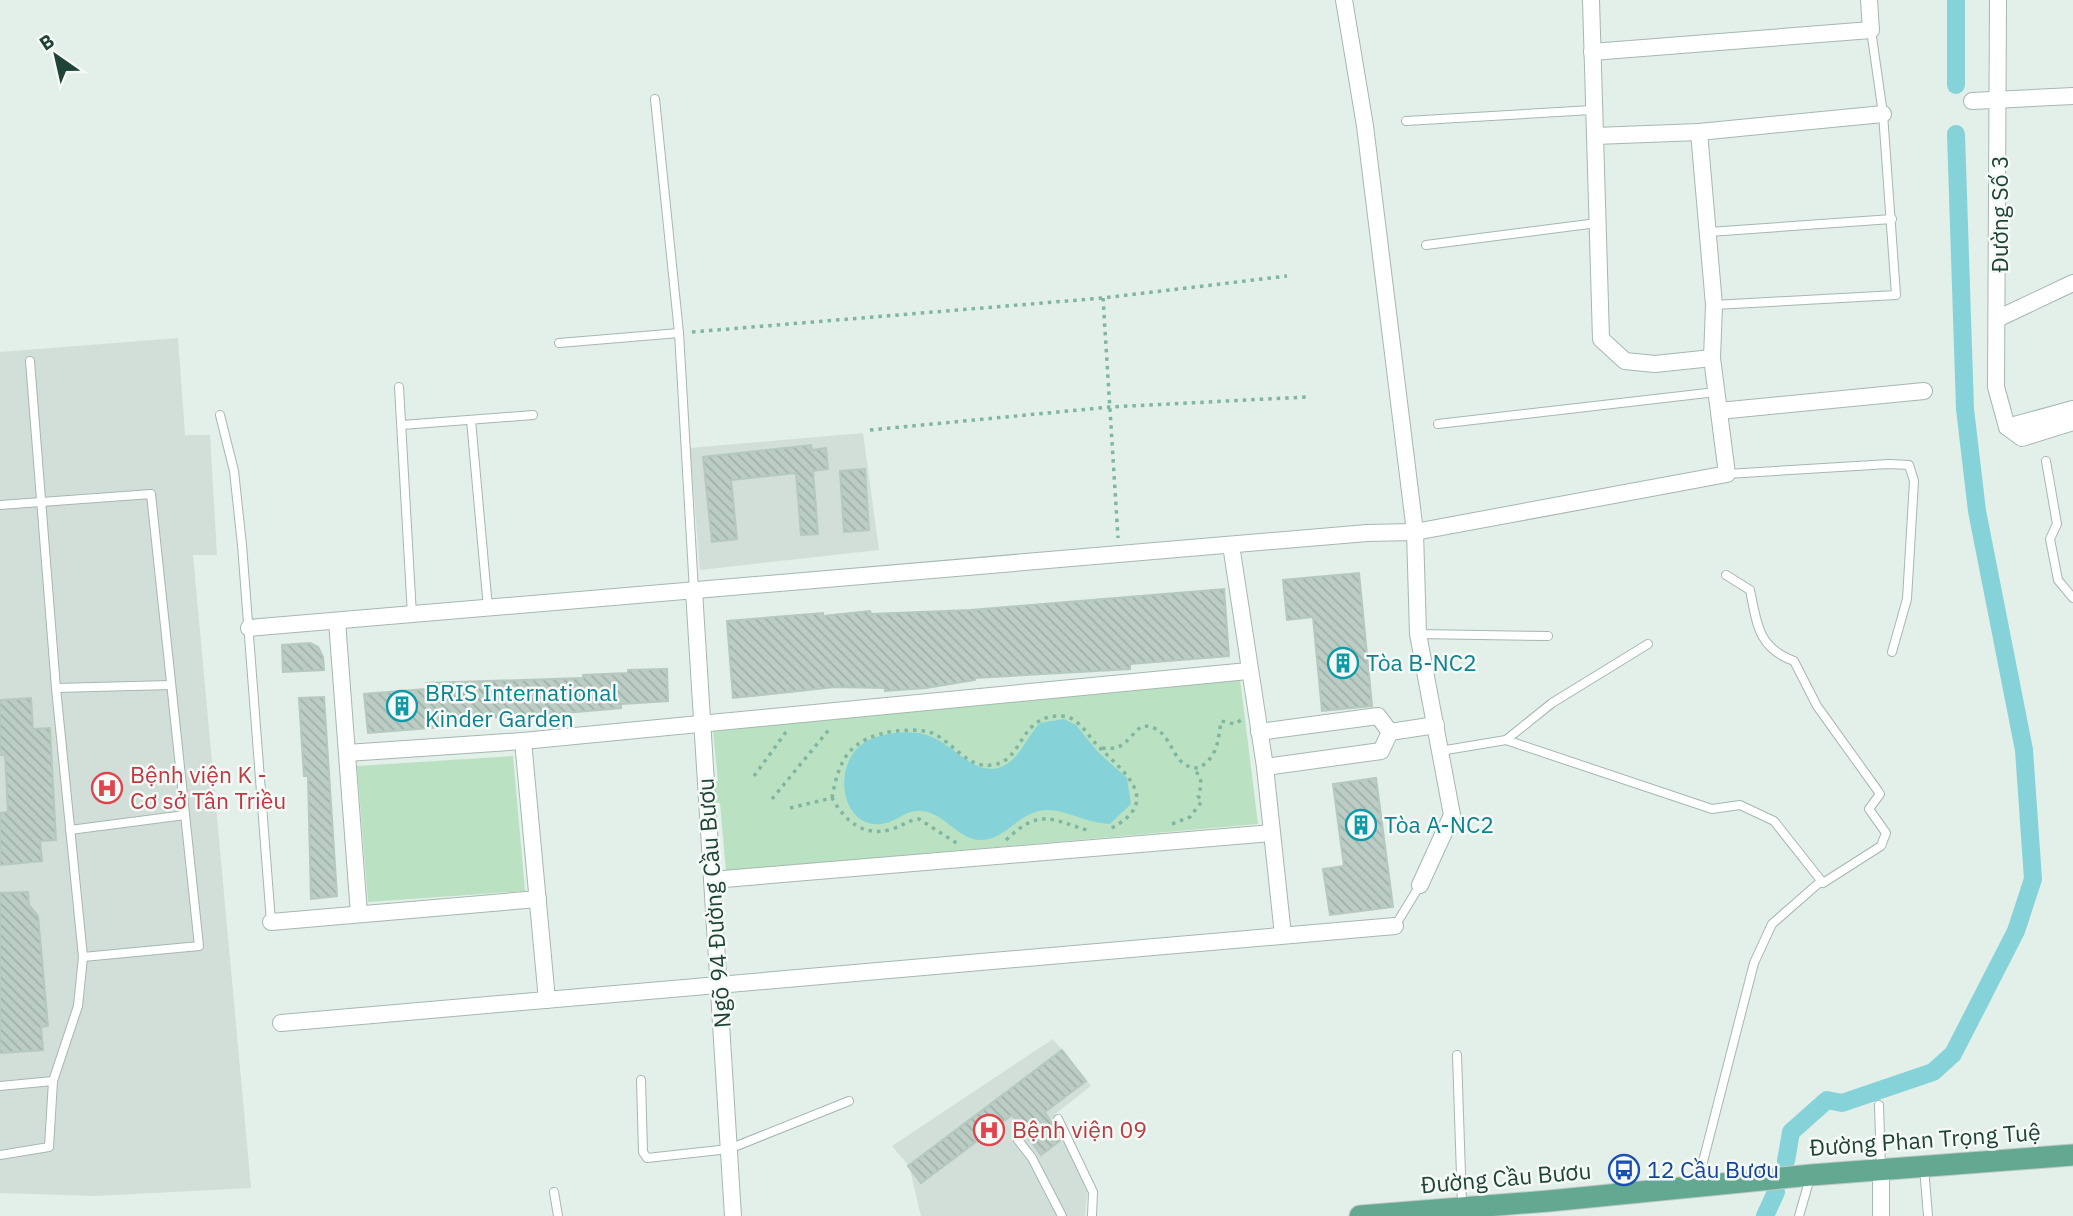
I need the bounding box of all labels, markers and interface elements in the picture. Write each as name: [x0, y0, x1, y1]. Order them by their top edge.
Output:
north arrow: [21, 21, 91, 91]
text: B: [35, 28, 58, 55]
street label: Đường Số 3: [1984, 155, 2014, 273]
building icon: Tòa B-NC2: [1326, 646, 1360, 680]
place label: Tòa B-NC2: [1366, 647, 1477, 677]
place label: BRIS International Kinder Garden: [425, 677, 618, 733]
building icon: BRIS International Kinder Garden: [385, 689, 419, 723]
place label: Bệnh viện K - Cơ sở Tân Triều: [130, 759, 286, 815]
hospital icon: Bệnh viện K - Cơ sở Tân Triều: [90, 771, 124, 805]
street label: Ngõ 94 Đường Cầu Bươu: [689, 777, 737, 1029]
building icon: Tòa A-NC2: [1344, 808, 1378, 842]
place label: Tòa A-NC2: [1384, 809, 1494, 839]
hospital icon: Bệnh viện 09: [972, 1113, 1006, 1147]
place label: Bệnh viện 09: [1012, 1114, 1147, 1144]
street label: Đường Phan Trọng Tuệ: [1808, 1116, 2041, 1162]
bus stop icon: 12 Cầu Bươu: [1607, 1153, 1641, 1187]
place label: 12 Cầu Bươu: [1647, 1154, 1779, 1184]
street label: Đường Cầu Bươu: [1419, 1155, 1592, 1199]

